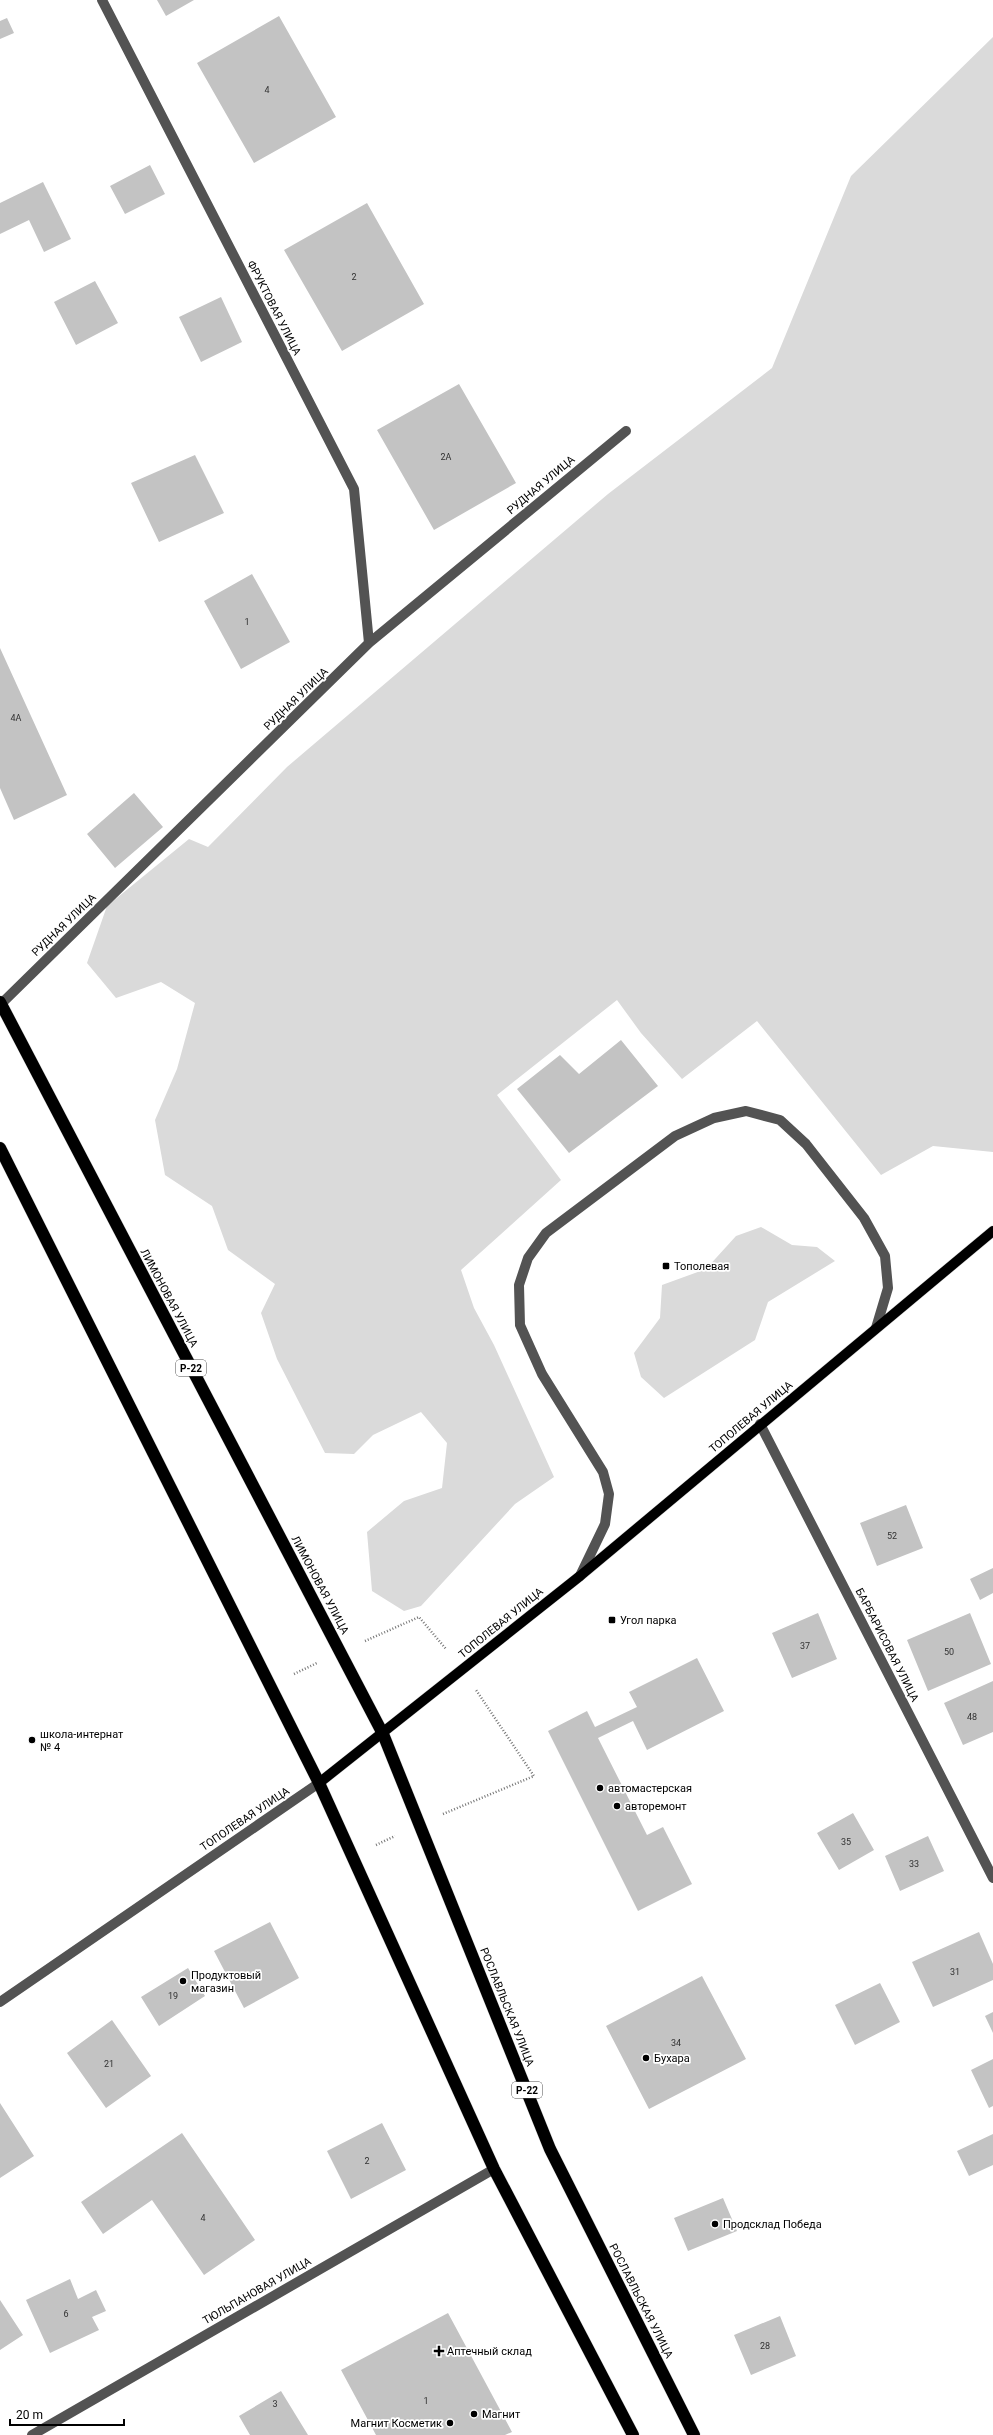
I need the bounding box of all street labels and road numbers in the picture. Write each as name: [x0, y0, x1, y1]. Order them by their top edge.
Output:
street label: ФРУКТОВАЯ УЛИЦА: [244, 258, 304, 358]
street label: РУДНАЯ УЛИЦА: [505, 452, 578, 517]
street label: РУДНАЯ УЛИЦА: [261, 665, 331, 733]
street label: РУДНАЯ УЛИЦА: [29, 891, 99, 959]
street label: ЛИМОНОВАЯ УЛИЦА: [138, 1247, 201, 1350]
road number: Р-22: [176, 1360, 206, 1376]
street label: ТОПОЛЕВАЯ УЛИЦА: [707, 1378, 796, 1456]
street label: ЛИМОНОВАЯ УЛИЦА: [289, 1534, 352, 1637]
street label: ТОПОЛЕВАЯ УЛИЦА: [456, 1585, 546, 1661]
street label: БАРБАРИСОВАЯ УЛИЦА: [853, 1586, 922, 1705]
street label: ТОПОЛЕВАЯ УЛИЦА: [198, 1784, 293, 1854]
street label: РОСЛАВЛЬСКАЯ УЛИЦА: [477, 1946, 537, 2069]
road number: Р-22: [512, 2082, 542, 2098]
street label: РОСЛАВЛЬСКАЯ УЛИЦА: [606, 2241, 676, 2361]
street label: ТЮЛЬПАНОВАЯ УЛИЦА: [201, 2254, 314, 2327]

